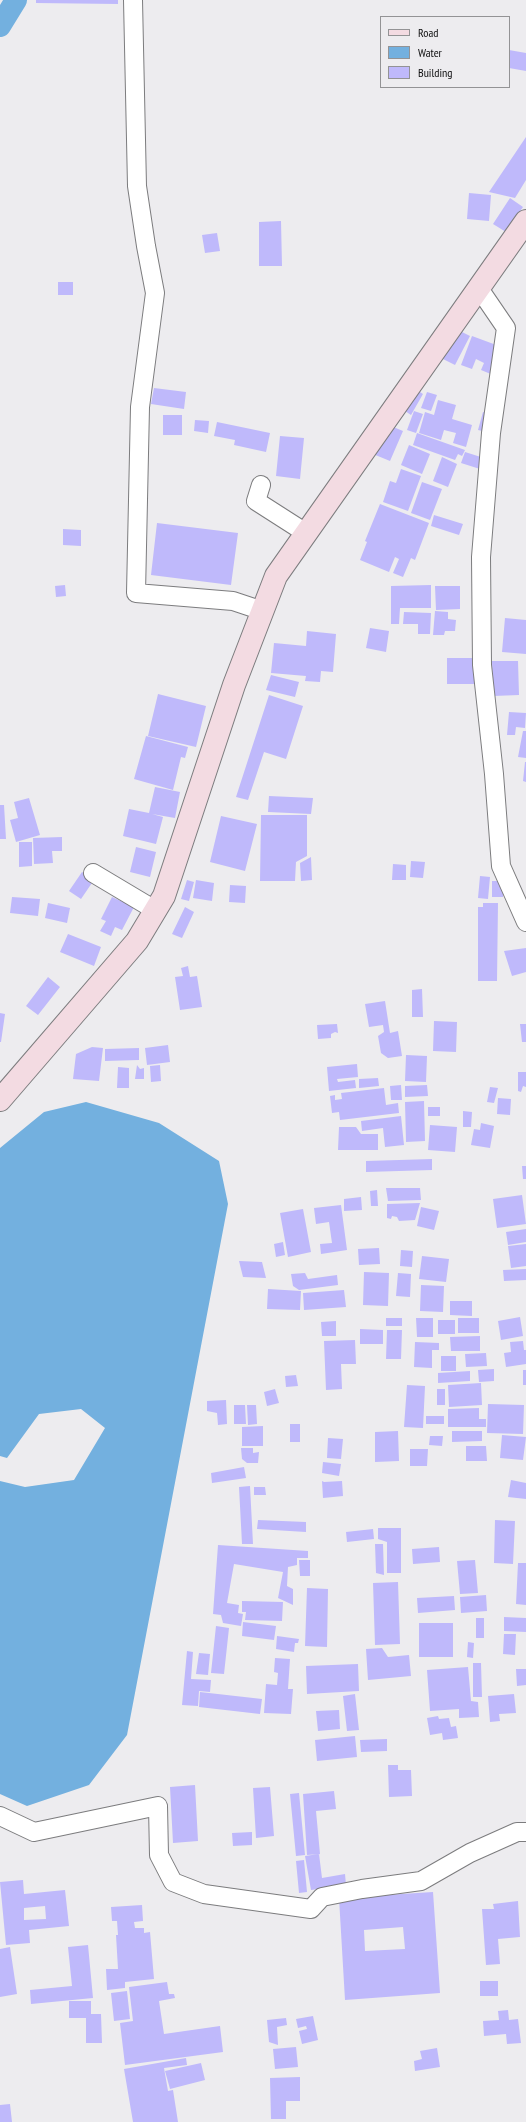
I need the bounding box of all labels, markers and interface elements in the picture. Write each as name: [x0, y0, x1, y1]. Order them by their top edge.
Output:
legend: [380, 16, 510, 88]
text: Road: [418, 25, 438, 40]
text: Water: [418, 45, 442, 60]
text: Building: [418, 65, 453, 80]

